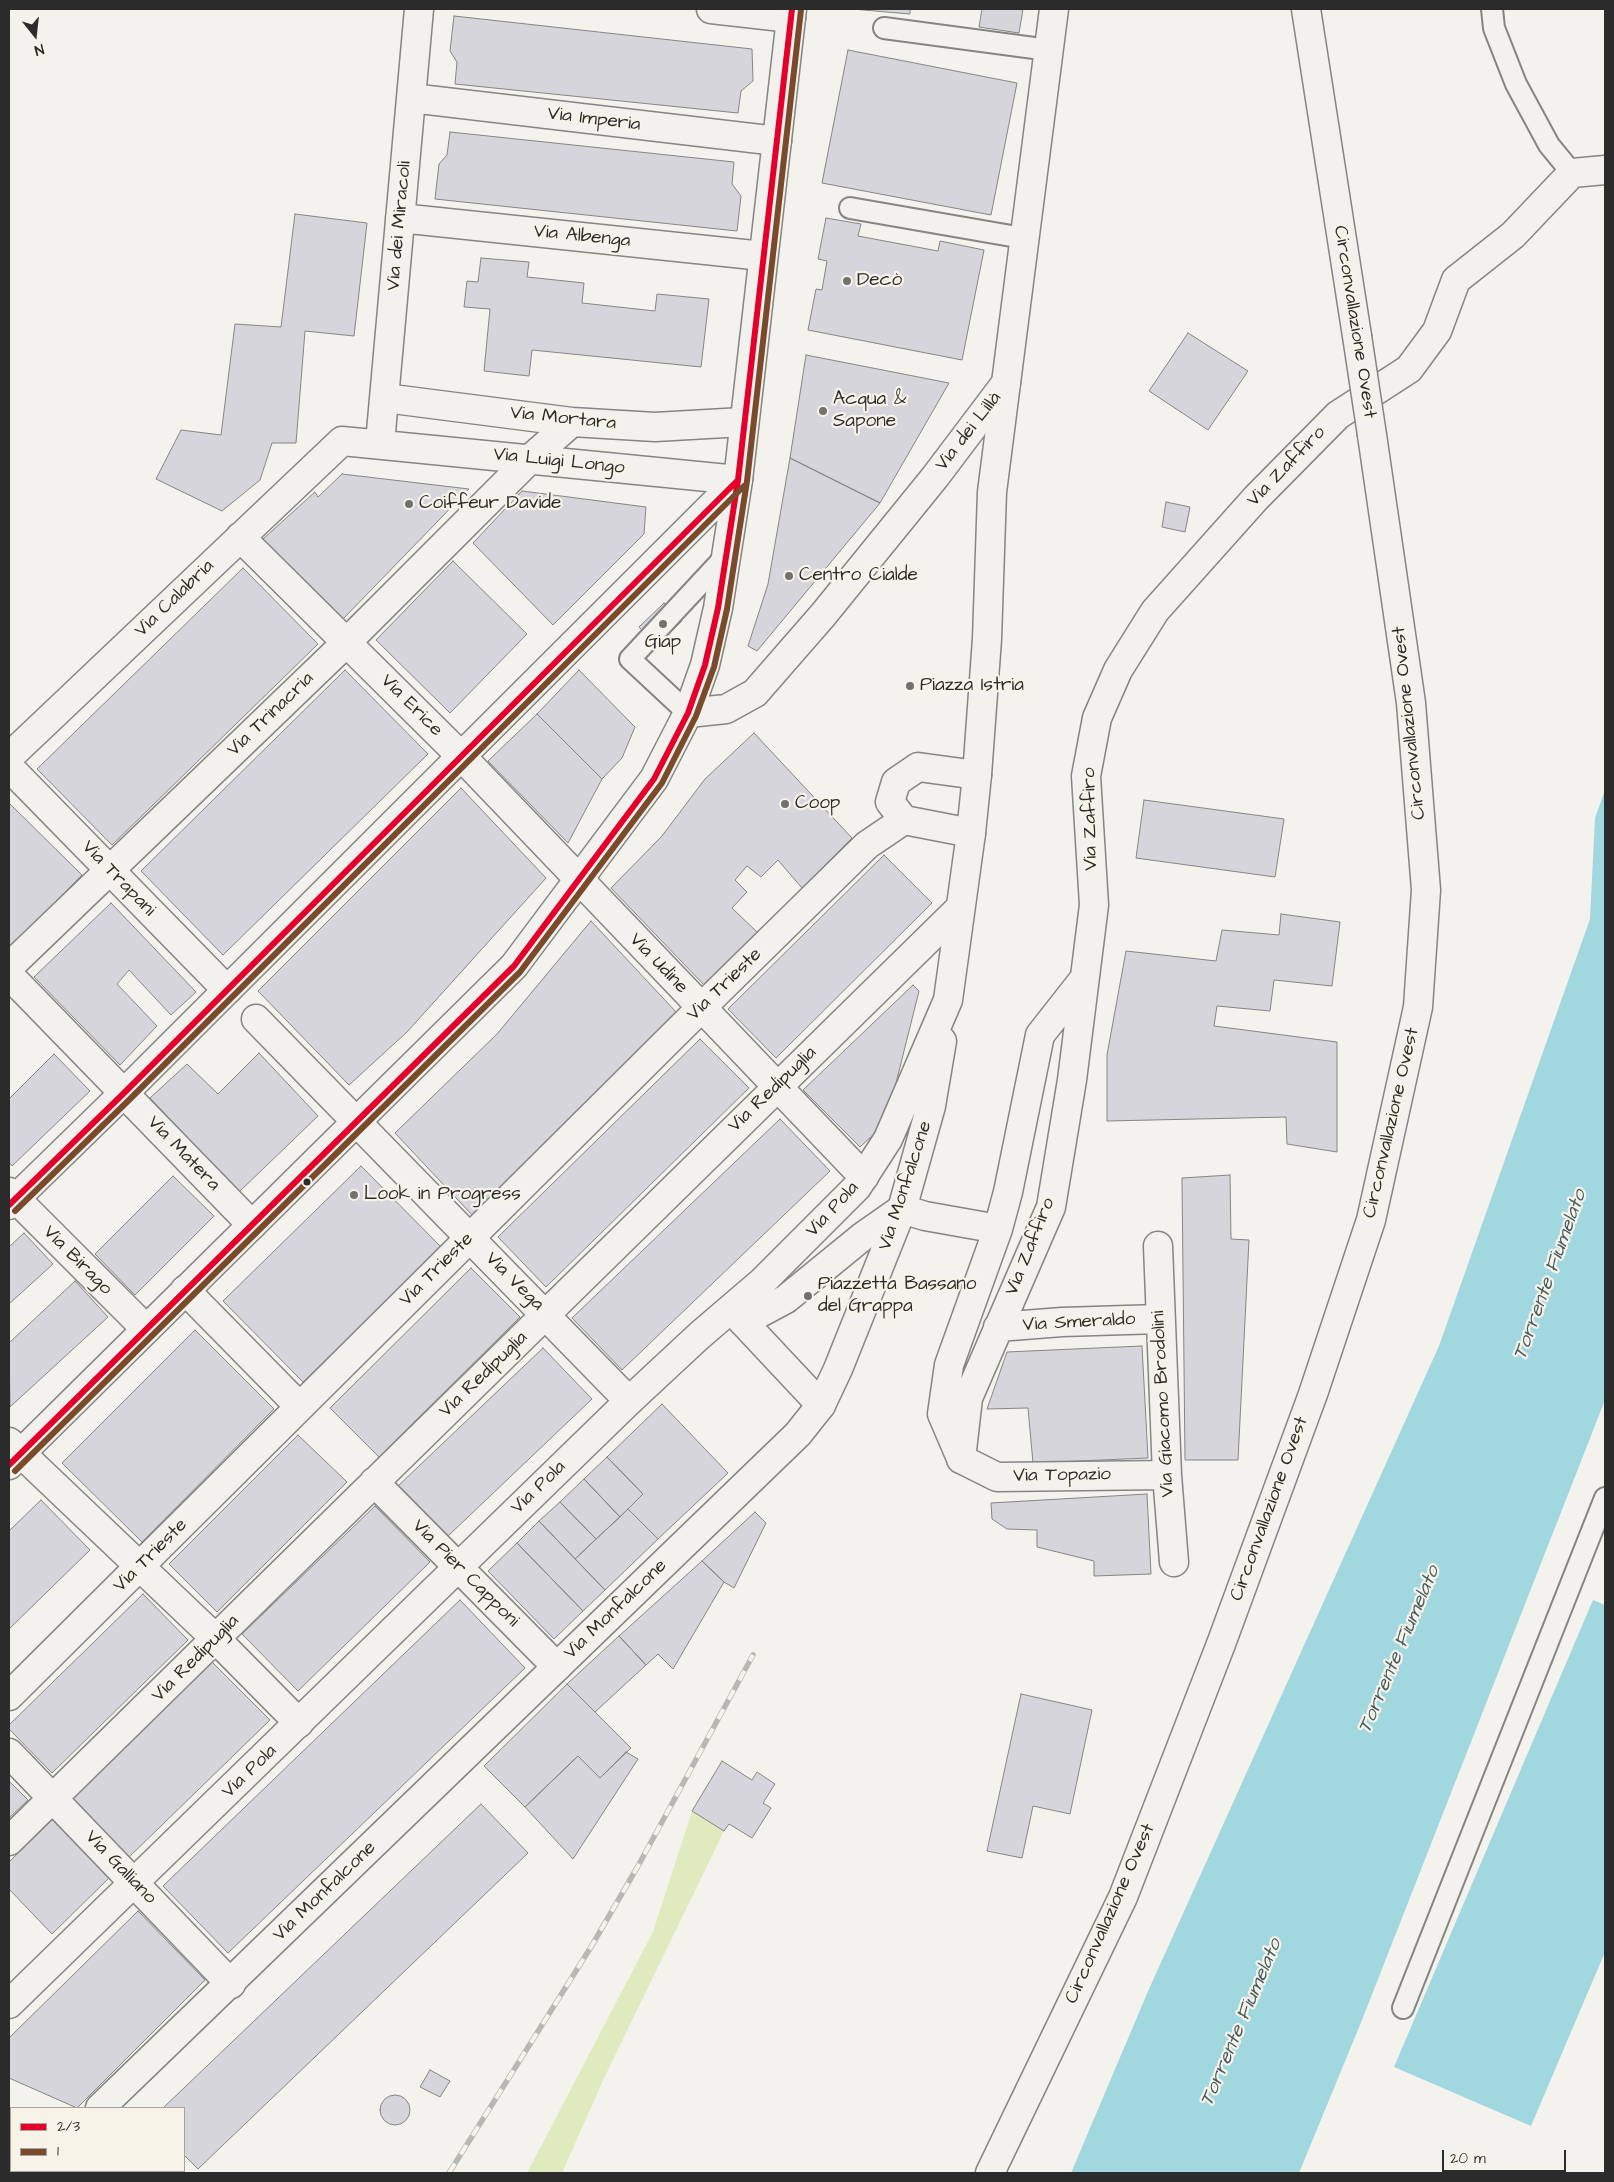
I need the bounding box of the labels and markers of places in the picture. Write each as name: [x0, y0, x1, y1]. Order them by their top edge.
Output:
place label: Decò: [857, 270, 902, 292]
marker: Decò: [841, 275, 853, 287]
place label: Acqua & Sapone: [833, 389, 907, 433]
marker: Acqua & Sapone: [817, 405, 829, 417]
place label: Coiffeur Davide: [419, 493, 561, 515]
marker: Coiffeur Davide: [403, 498, 415, 510]
place label: Centro Cialde: [799, 565, 918, 587]
marker: Centro Cialde: [783, 570, 795, 582]
marker: Giap: [657, 618, 669, 630]
place label: Giap: [645, 632, 681, 654]
place label: Piazza Istria: [920, 675, 1024, 697]
marker: Piazza Istria: [904, 680, 916, 692]
place label: Coop: [795, 793, 840, 815]
marker: Coop: [779, 798, 791, 810]
unlabelled marker: [302, 1177, 312, 1187]
place label: Look in Progress: [364, 1184, 521, 1206]
marker: Look in Progress: [348, 1189, 360, 1201]
place label: Piazzetta Bassano del Grappa: [818, 1274, 976, 1318]
marker: Piazzetta Bassano del Grappa: [802, 1290, 814, 1302]

